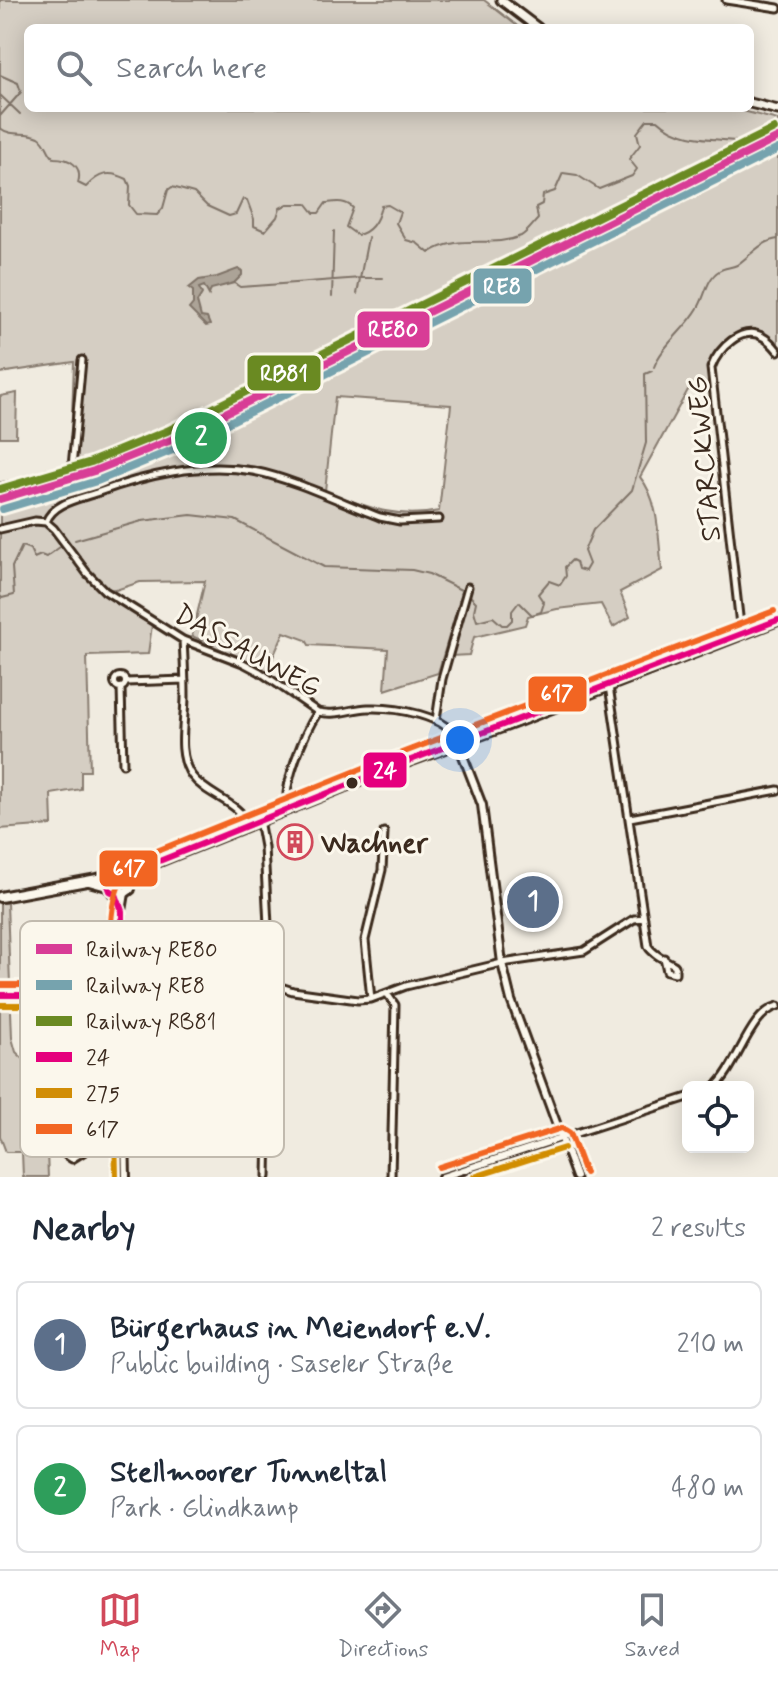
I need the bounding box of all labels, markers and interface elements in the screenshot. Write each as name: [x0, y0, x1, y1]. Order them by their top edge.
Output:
search box: [24, 24, 754, 112]
icon: search: [52, 46, 96, 90]
text: Search here: [116, 49, 267, 88]
line badge: RE8: [472, 267, 533, 305]
text: RE8: [483, 274, 521, 302]
line badge: RE80: [356, 310, 431, 349]
text: RE80: [368, 317, 418, 345]
line badge: RB81: [246, 354, 322, 392]
text: RB81: [260, 361, 308, 389]
street label: STARCKWEG: [680, 374, 731, 543]
pin: 2: [175, 408, 227, 468]
street label: DASSAUWEG: [167, 597, 327, 708]
line badge: 617: [527, 675, 588, 713]
text: 617: [540, 681, 574, 709]
your location: [440, 720, 480, 760]
line badge: 24: [362, 751, 408, 789]
text: 24: [373, 758, 398, 786]
unlabelled marker: [344, 775, 360, 791]
building icon: Wachner: [276, 823, 314, 861]
place label: Wachner: [321, 826, 429, 863]
line badge: 617: [98, 849, 159, 888]
text: 617: [112, 856, 146, 884]
pin: 1: [507, 872, 559, 932]
legend: [20, 921, 284, 1157]
text: Railway RE80: [86, 937, 218, 965]
text: Railway RE8: [86, 973, 205, 1001]
text: Railway RB81: [86, 1009, 216, 1037]
text: 24: [86, 1045, 110, 1073]
text: 275: [86, 1081, 120, 1109]
map controls: [682, 1081, 754, 1153]
button: locate: [682, 1081, 754, 1153]
text: 617: [86, 1117, 119, 1145]
text: Nearby: [32, 1207, 136, 1252]
text: 2 results: [651, 1212, 746, 1246]
text: Bürgerhaus in Meiendorf e.V.: [110, 1309, 491, 1348]
text: 1: [54, 1328, 66, 1362]
text: 210 m: [677, 1328, 744, 1362]
text: Public building · Saseler Straße: [110, 1348, 454, 1382]
text: Stellmoorer Tunneltal: [110, 1453, 387, 1492]
text: 2: [54, 1472, 66, 1506]
text: 480 m: [671, 1472, 744, 1506]
text: Park · Glindkamp: [110, 1492, 299, 1526]
tab: Map: [98, 1588, 142, 1664]
tab: Directions: [338, 1588, 428, 1664]
tab: Saved: [624, 1588, 680, 1664]

